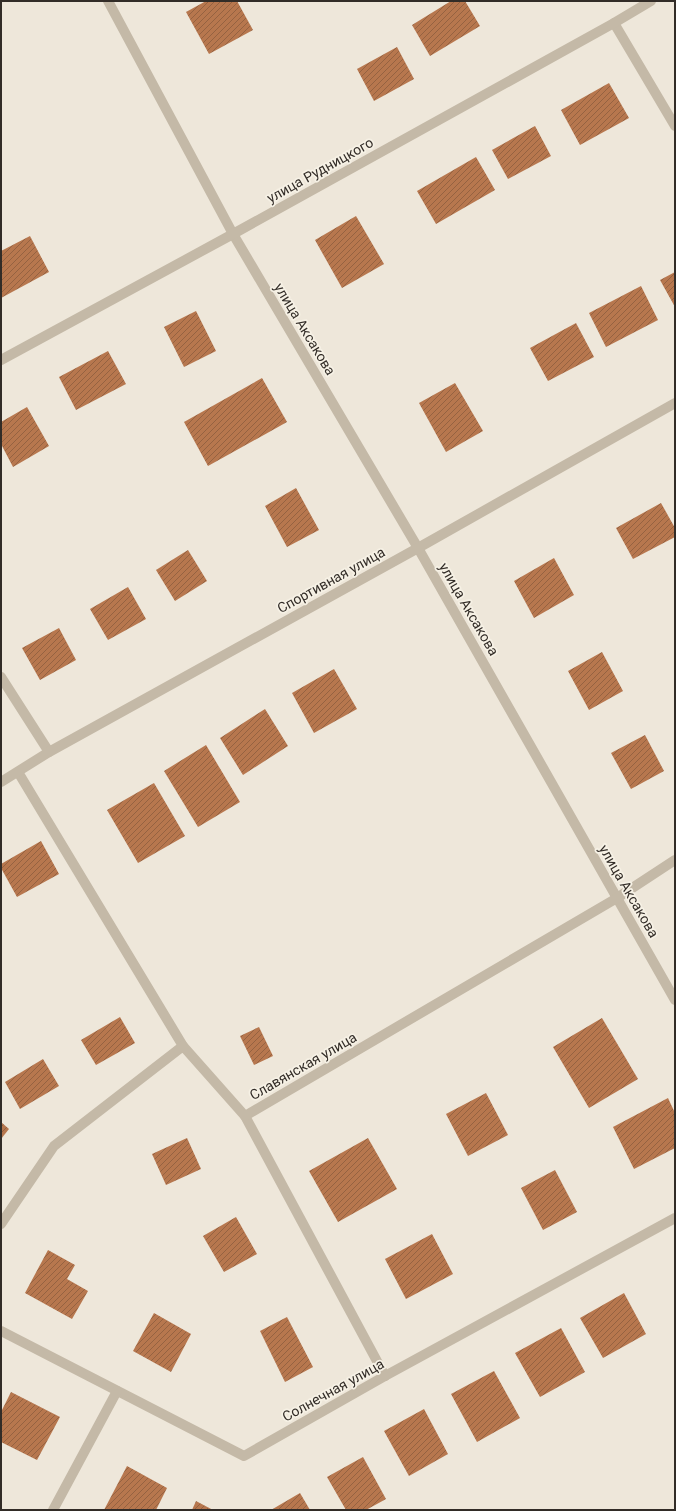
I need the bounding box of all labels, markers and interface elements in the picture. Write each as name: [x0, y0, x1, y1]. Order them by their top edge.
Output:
street label: улица Рудницкого: [264, 134, 376, 206]
street label: улица Аксакова: [271, 280, 339, 378]
street label: Спортивная улица: [274, 544, 388, 616]
street label: улица Аксакова: [436, 560, 502, 658]
street label: улица Аксакова: [596, 842, 662, 940]
street label: Славянская улица: [247, 1029, 359, 1103]
street label: Солнечная улица: [279, 1355, 387, 1425]

